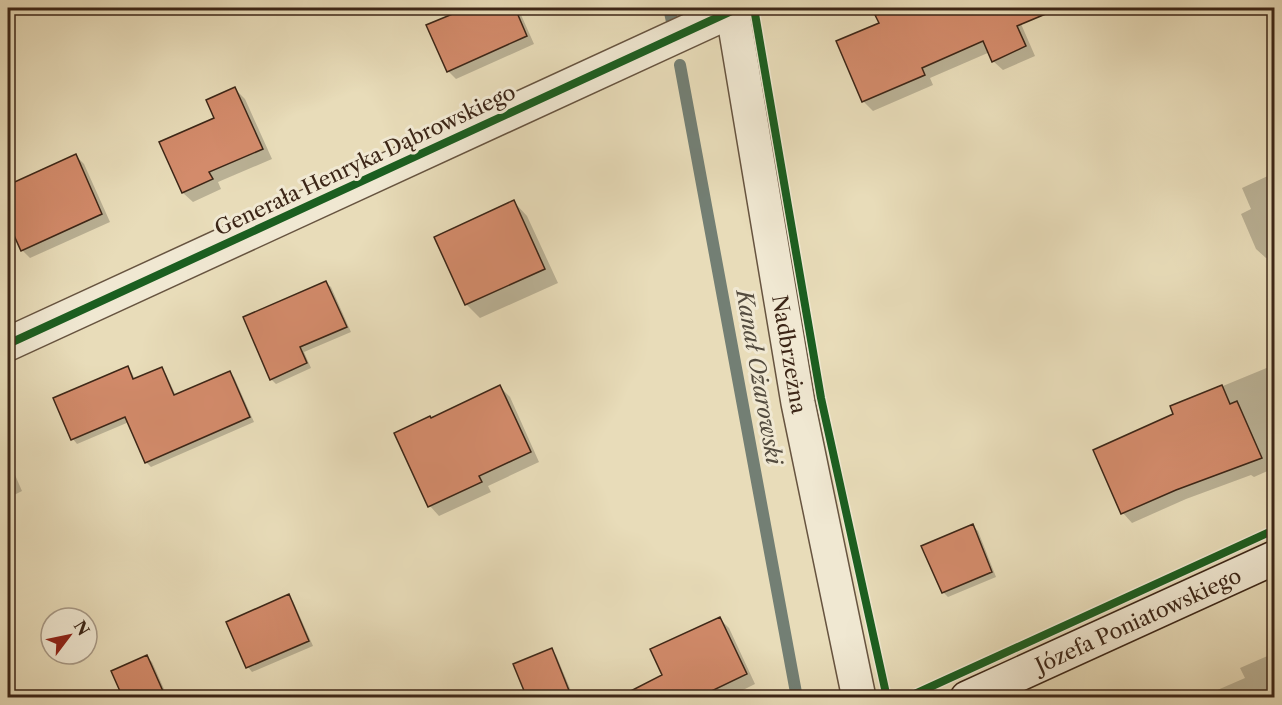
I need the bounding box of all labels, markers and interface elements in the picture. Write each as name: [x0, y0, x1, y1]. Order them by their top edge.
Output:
street label: Generała Henryka Dąbrowskiego: [211, 79, 519, 241]
water label: Kanał Ożarowski: [730, 286, 788, 468]
street label: Nadbrzeżna: [768, 293, 813, 417]
street label: Józefa Poniatowskiego: [1028, 562, 1245, 679]
north arrow: [39, 606, 99, 666]
text: N: [70, 617, 94, 639]

